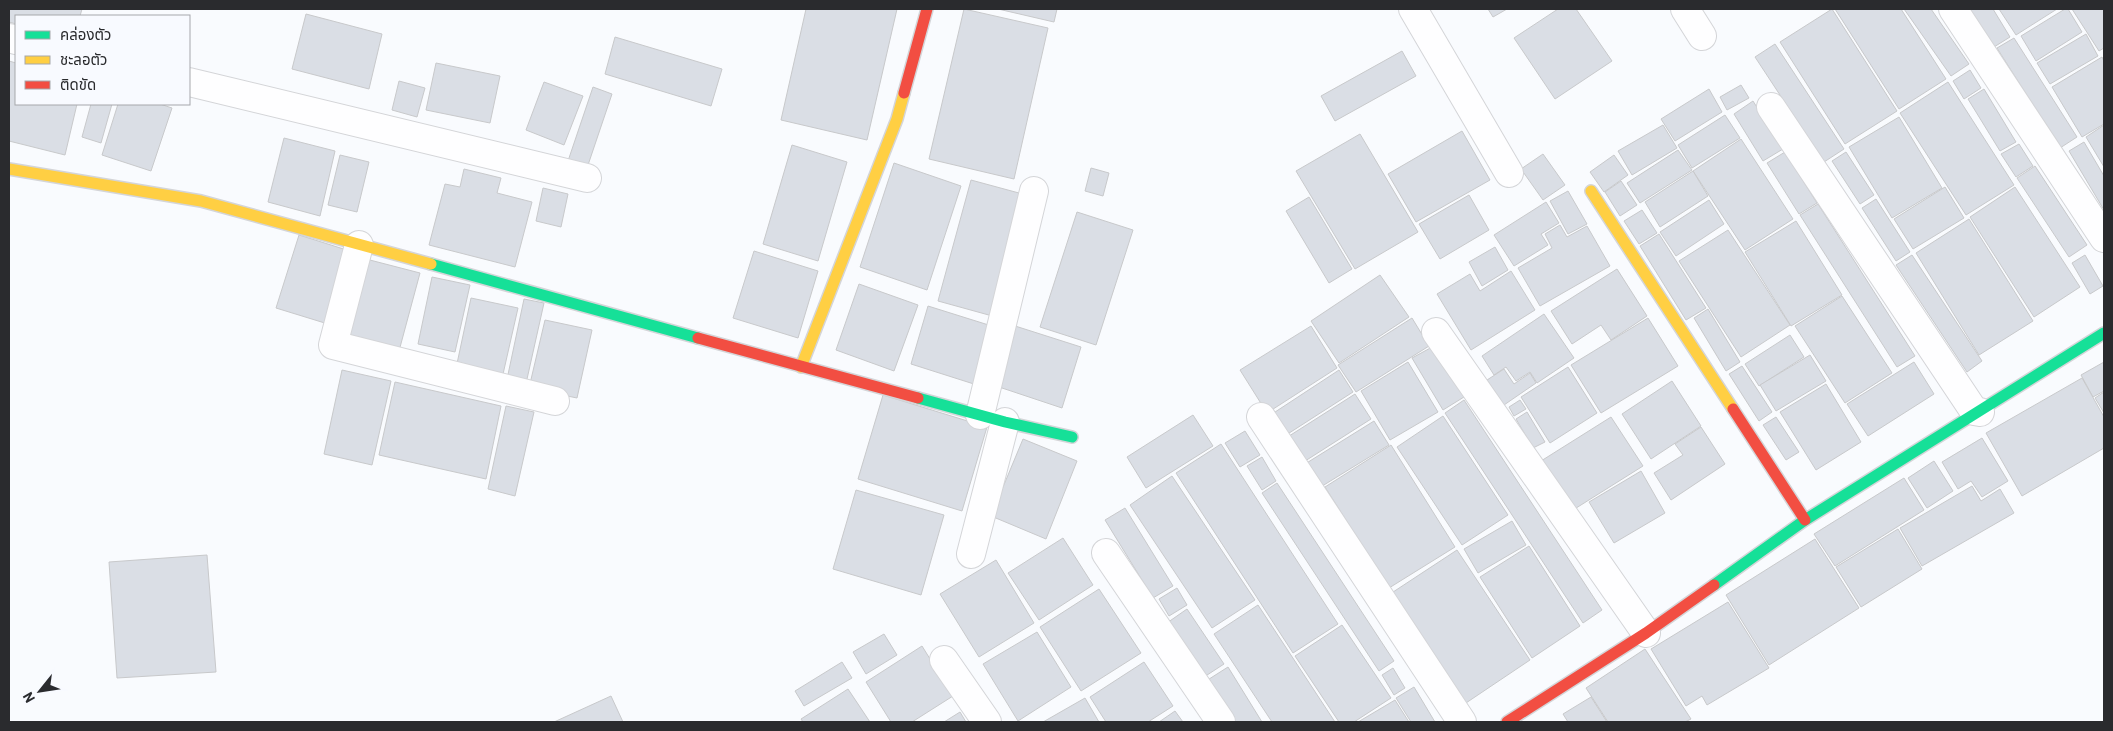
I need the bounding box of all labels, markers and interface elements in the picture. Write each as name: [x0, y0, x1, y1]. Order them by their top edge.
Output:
legend: [15, 15, 190, 105]
text: คล่องตัว: [60, 25, 111, 43]
text: ชะลอตัว: [60, 50, 107, 68]
text: ติดขัด: [60, 75, 96, 93]
north arrow: [15, 666, 65, 716]
text: N: [19, 689, 38, 706]

